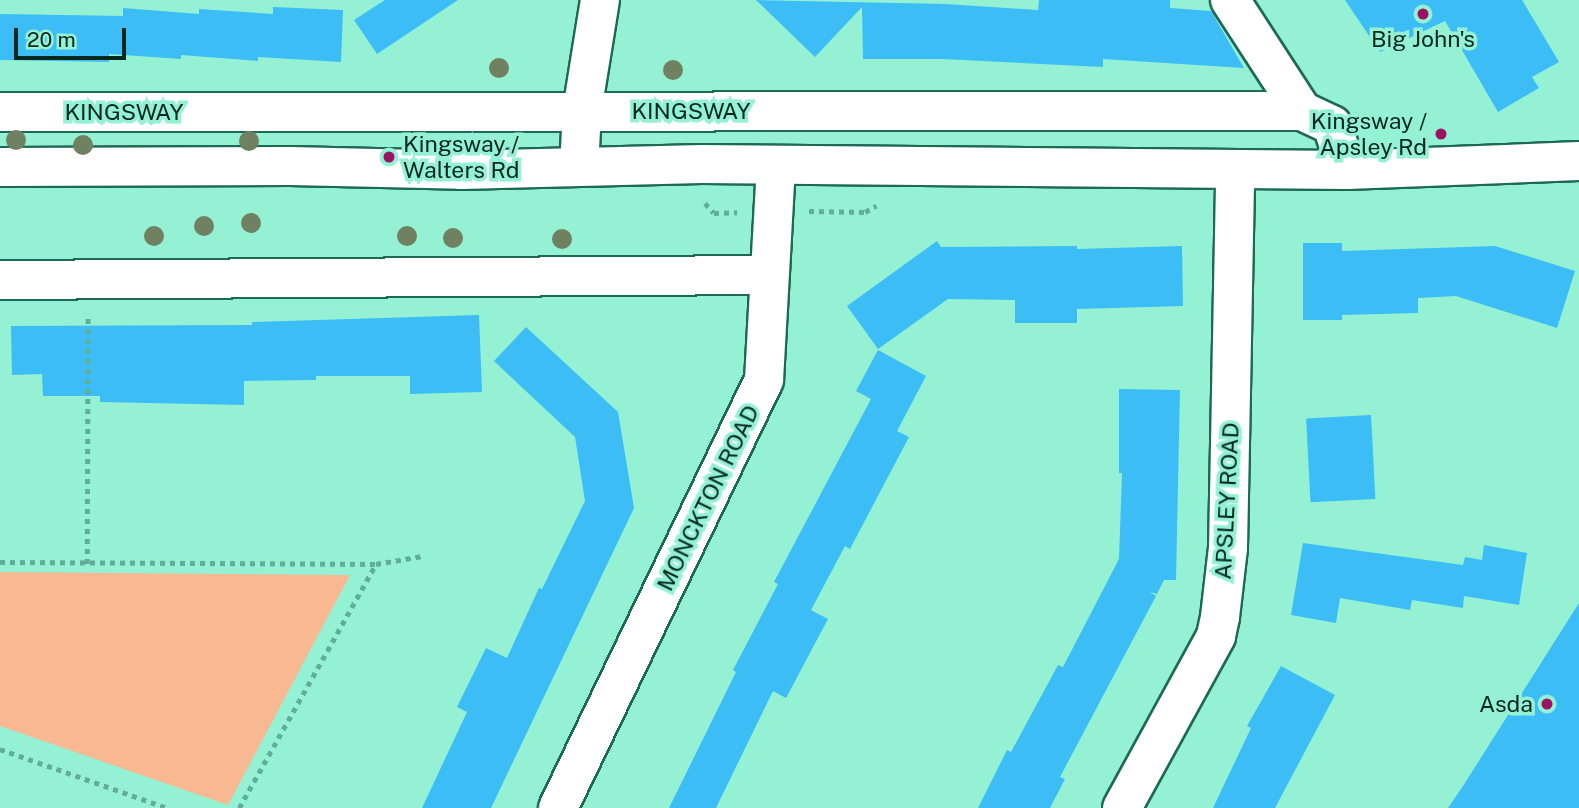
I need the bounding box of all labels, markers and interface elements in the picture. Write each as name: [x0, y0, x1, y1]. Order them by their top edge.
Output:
marker: Big John's: [1415, 6, 1431, 22]
scale bar: [18, 14, 130, 58]
place label: Big John's: [1371, 25, 1475, 53]
text: 20 m: [27, 27, 76, 52]
street label: KINGSWAY: [631, 97, 751, 125]
street label: KINGSWAY: [64, 98, 184, 126]
place label: Kingsway / Apsley Rd: [1311, 107, 1427, 161]
marker: Kingsway / Apsley Rd: [1433, 126, 1449, 142]
place label: Kingsway / Walters Rd: [403, 130, 519, 184]
marker: Kingsway / Walters Rd: [381, 149, 397, 165]
street label: MONCKTON ROAD: [651, 401, 765, 595]
street label: APSLEY ROAD: [1209, 421, 1245, 581]
place label: Asda: [1479, 690, 1533, 718]
marker: Asda: [1539, 696, 1555, 712]

